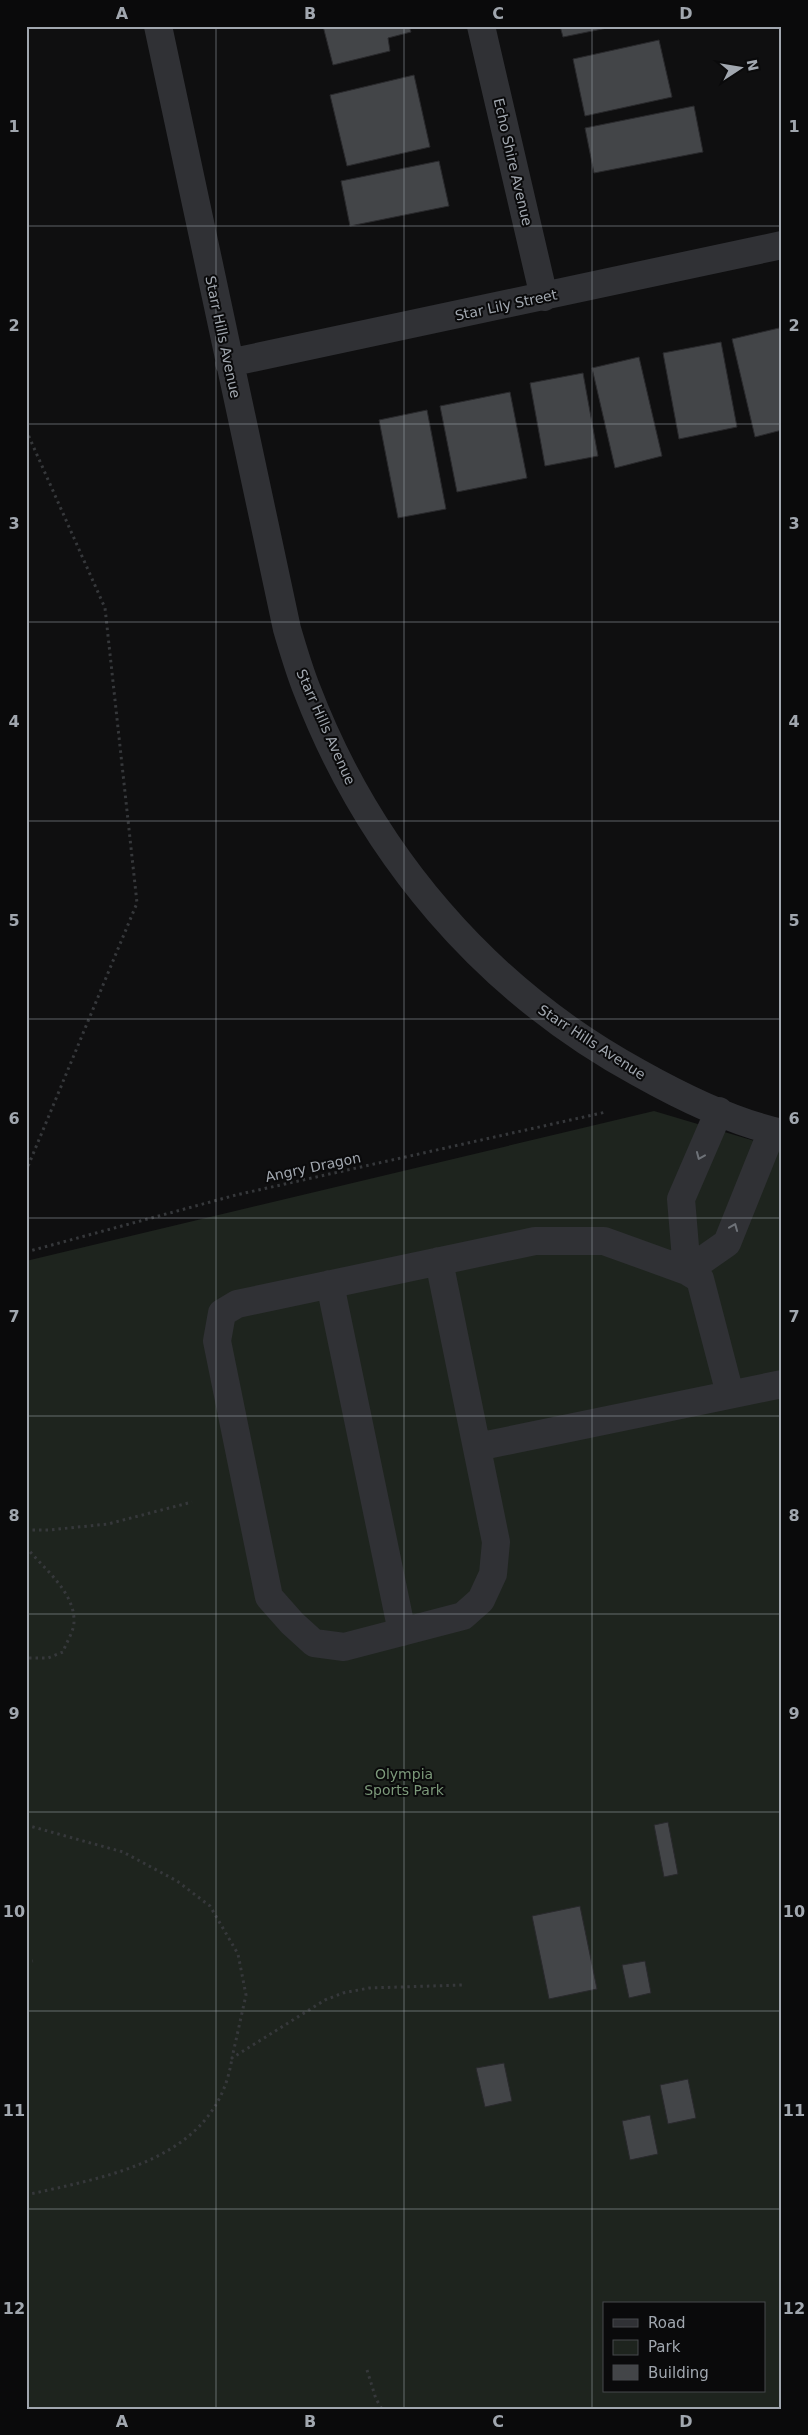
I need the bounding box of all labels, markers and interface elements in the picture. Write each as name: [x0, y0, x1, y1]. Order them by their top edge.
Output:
text: A: [116, 4, 129, 23]
text: B: [304, 4, 316, 23]
text: C: [492, 4, 504, 23]
text: D: [679, 4, 693, 23]
north arrow: [716, 42, 766, 92]
text: N: [744, 58, 762, 73]
street label: Echo Shire Avenue: [491, 97, 535, 227]
text: 1: [8, 117, 20, 136]
text: 1: [788, 117, 800, 136]
street label: Starr Hills Avenue: [202, 274, 244, 400]
street label: Star Lily Street: [453, 286, 559, 324]
text: 2: [8, 316, 20, 335]
text: 2: [788, 316, 800, 335]
text: 3: [8, 514, 20, 533]
text: 3: [788, 514, 800, 533]
street label: Starr Hills Avenue: [293, 667, 359, 787]
text: 4: [8, 712, 20, 731]
text: 4: [788, 712, 800, 731]
text: 5: [8, 911, 20, 930]
text: 5: [788, 911, 800, 930]
street label: Starr Hills Avenue: [535, 1001, 649, 1083]
text: 6: [8, 1109, 20, 1128]
text: 6: [788, 1109, 800, 1128]
street label: Angry Dragon: [264, 1149, 362, 1185]
one-way arrow: [695, 1151, 706, 1160]
one-way arrow: [727, 1223, 738, 1232]
text: 7: [8, 1307, 20, 1326]
text: 7: [788, 1307, 800, 1326]
text: 8: [8, 1506, 20, 1525]
text: 8: [788, 1506, 800, 1525]
text: 9: [8, 1704, 20, 1723]
text: 9: [788, 1704, 800, 1723]
park label: Olympia Sports Park: [364, 1766, 445, 1798]
text: 10: [3, 1902, 25, 1921]
text: 10: [783, 1902, 805, 1921]
text: 11: [3, 2101, 25, 2120]
text: 11: [783, 2101, 805, 2120]
text: 12: [3, 2299, 25, 2318]
text: 12: [783, 2299, 805, 2318]
legend: [603, 2302, 766, 2392]
text: Road: [648, 2314, 686, 2332]
text: Park: [648, 2338, 681, 2356]
text: Building: [648, 2364, 709, 2382]
text: A: [116, 2412, 129, 2431]
text: B: [304, 2412, 316, 2431]
text: C: [492, 2412, 504, 2431]
text: D: [679, 2412, 693, 2431]

